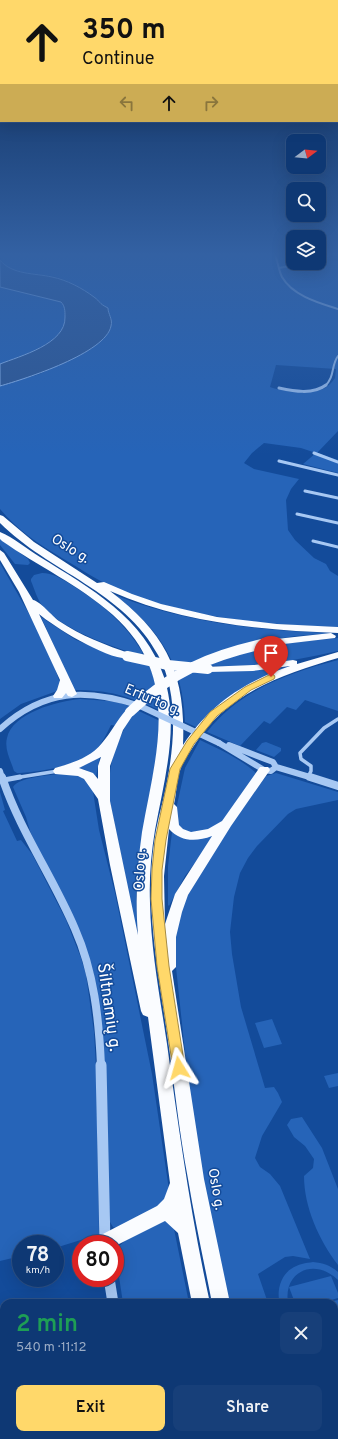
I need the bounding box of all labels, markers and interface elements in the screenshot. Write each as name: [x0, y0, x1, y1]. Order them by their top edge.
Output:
text: 350 m: [82, 13, 166, 49]
icon: ahead: [16, 16, 68, 68]
text: Continue: [82, 48, 154, 71]
icon: left: [116, 92, 138, 114]
icon: ahead: [158, 92, 180, 114]
icon: right: [200, 92, 222, 114]
north arrow: [286, 134, 326, 174]
map controls: [286, 134, 326, 270]
button: search: [286, 182, 326, 222]
button: layers: [286, 230, 326, 270]
street label: Oslo g.: [48, 531, 93, 568]
pin: [254, 636, 288, 677]
icon: arrive: [260, 642, 282, 664]
street label: Erfurto g.: [122, 681, 183, 720]
street label: Oslo g.: [131, 849, 150, 892]
street label: Šiltnamių g.: [91, 961, 126, 1053]
position arrow: [158, 1047, 200, 1089]
street label: Oslo g.: [203, 1167, 228, 1212]
speed limit sign: 80: [72, 1235, 124, 1287]
text: 78: [27, 1243, 49, 1269]
text: km/h: [26, 1264, 50, 1277]
text: 2 min: [16, 1310, 78, 1340]
button: close: [280, 1312, 322, 1354]
text: 540 m · 11:12: [16, 1340, 86, 1356]
button: Exit: [16, 1385, 165, 1431]
button: Share: [173, 1385, 322, 1431]

